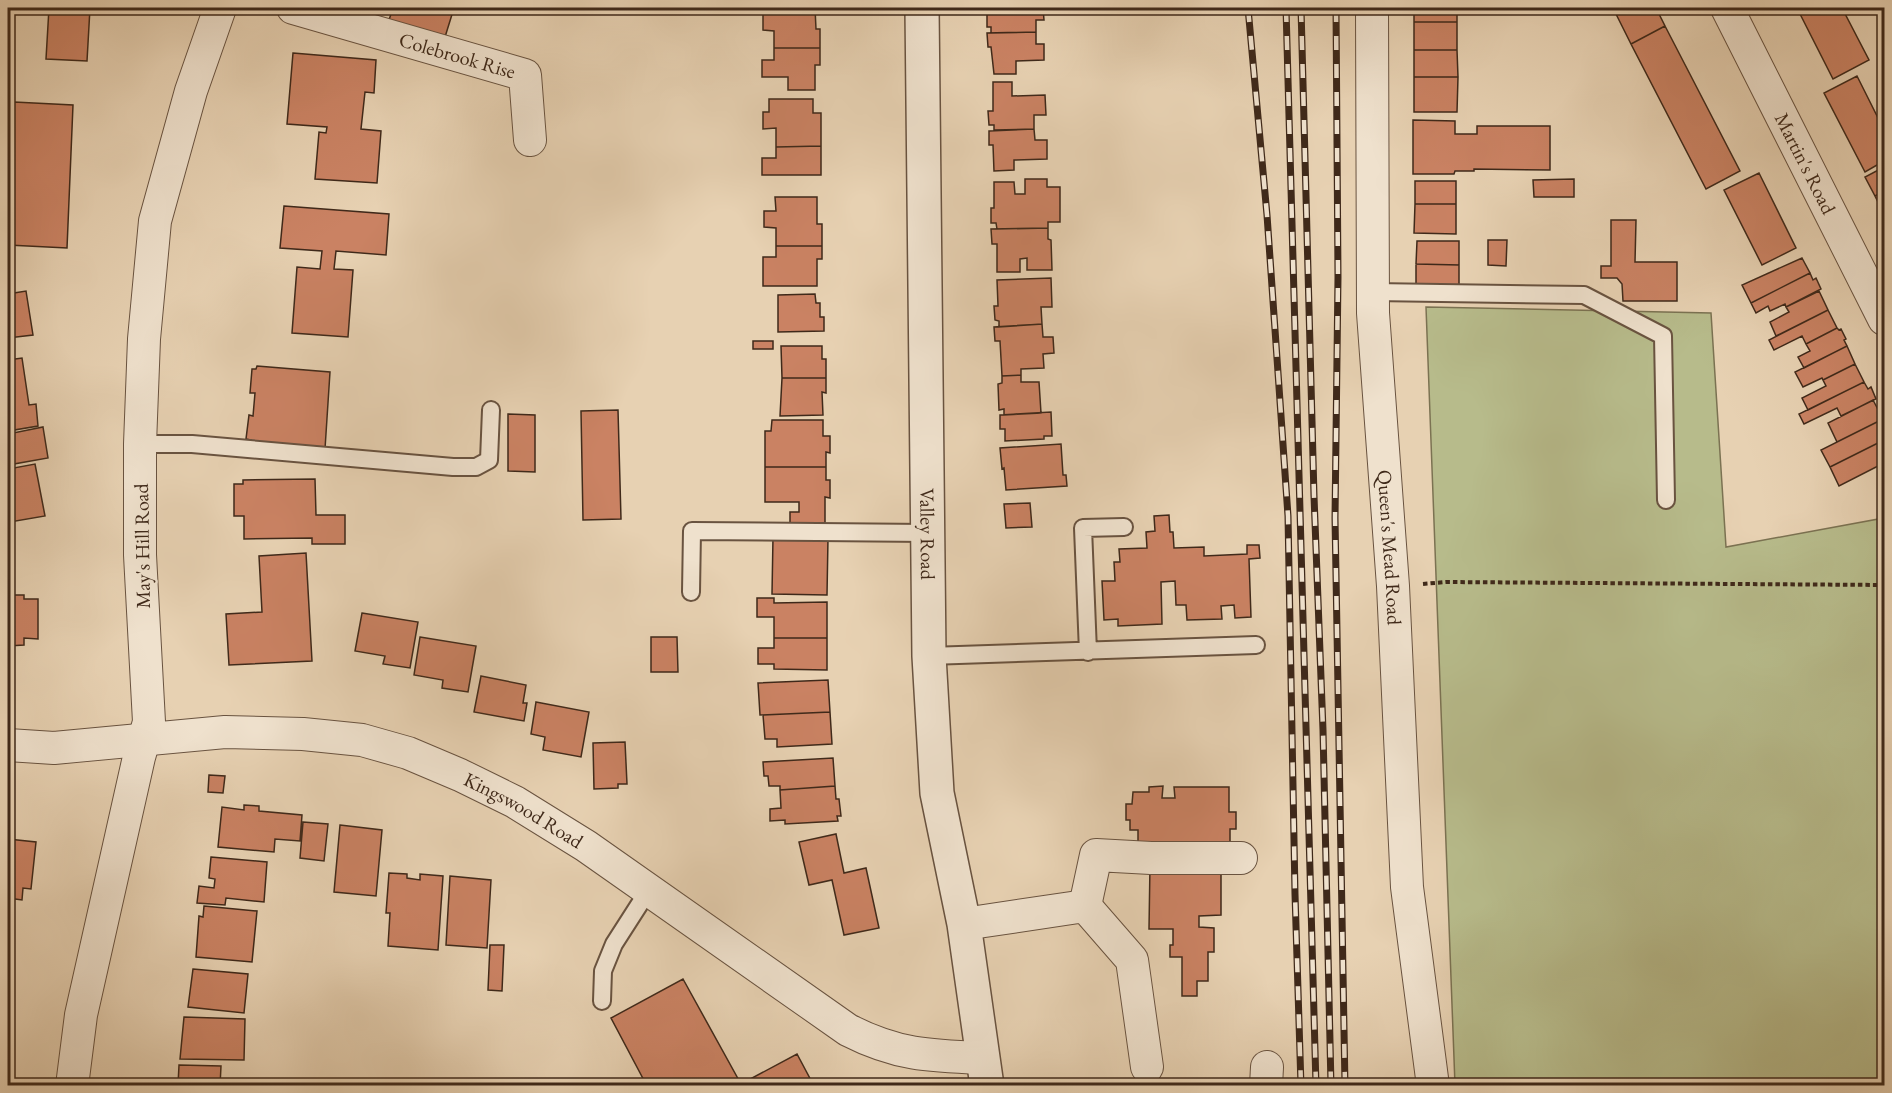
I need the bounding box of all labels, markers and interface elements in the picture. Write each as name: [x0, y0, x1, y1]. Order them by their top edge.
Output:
street label: Colebrook Rise: [396, 26, 519, 85]
street label: Martin's Road: [1769, 108, 1842, 219]
street label: Queen's Mead Road: [1372, 469, 1408, 627]
street label: May's Hill Road: [128, 482, 156, 609]
street label: Valley Road: [914, 488, 941, 581]
street label: Kingswood Road: [460, 766, 589, 855]

